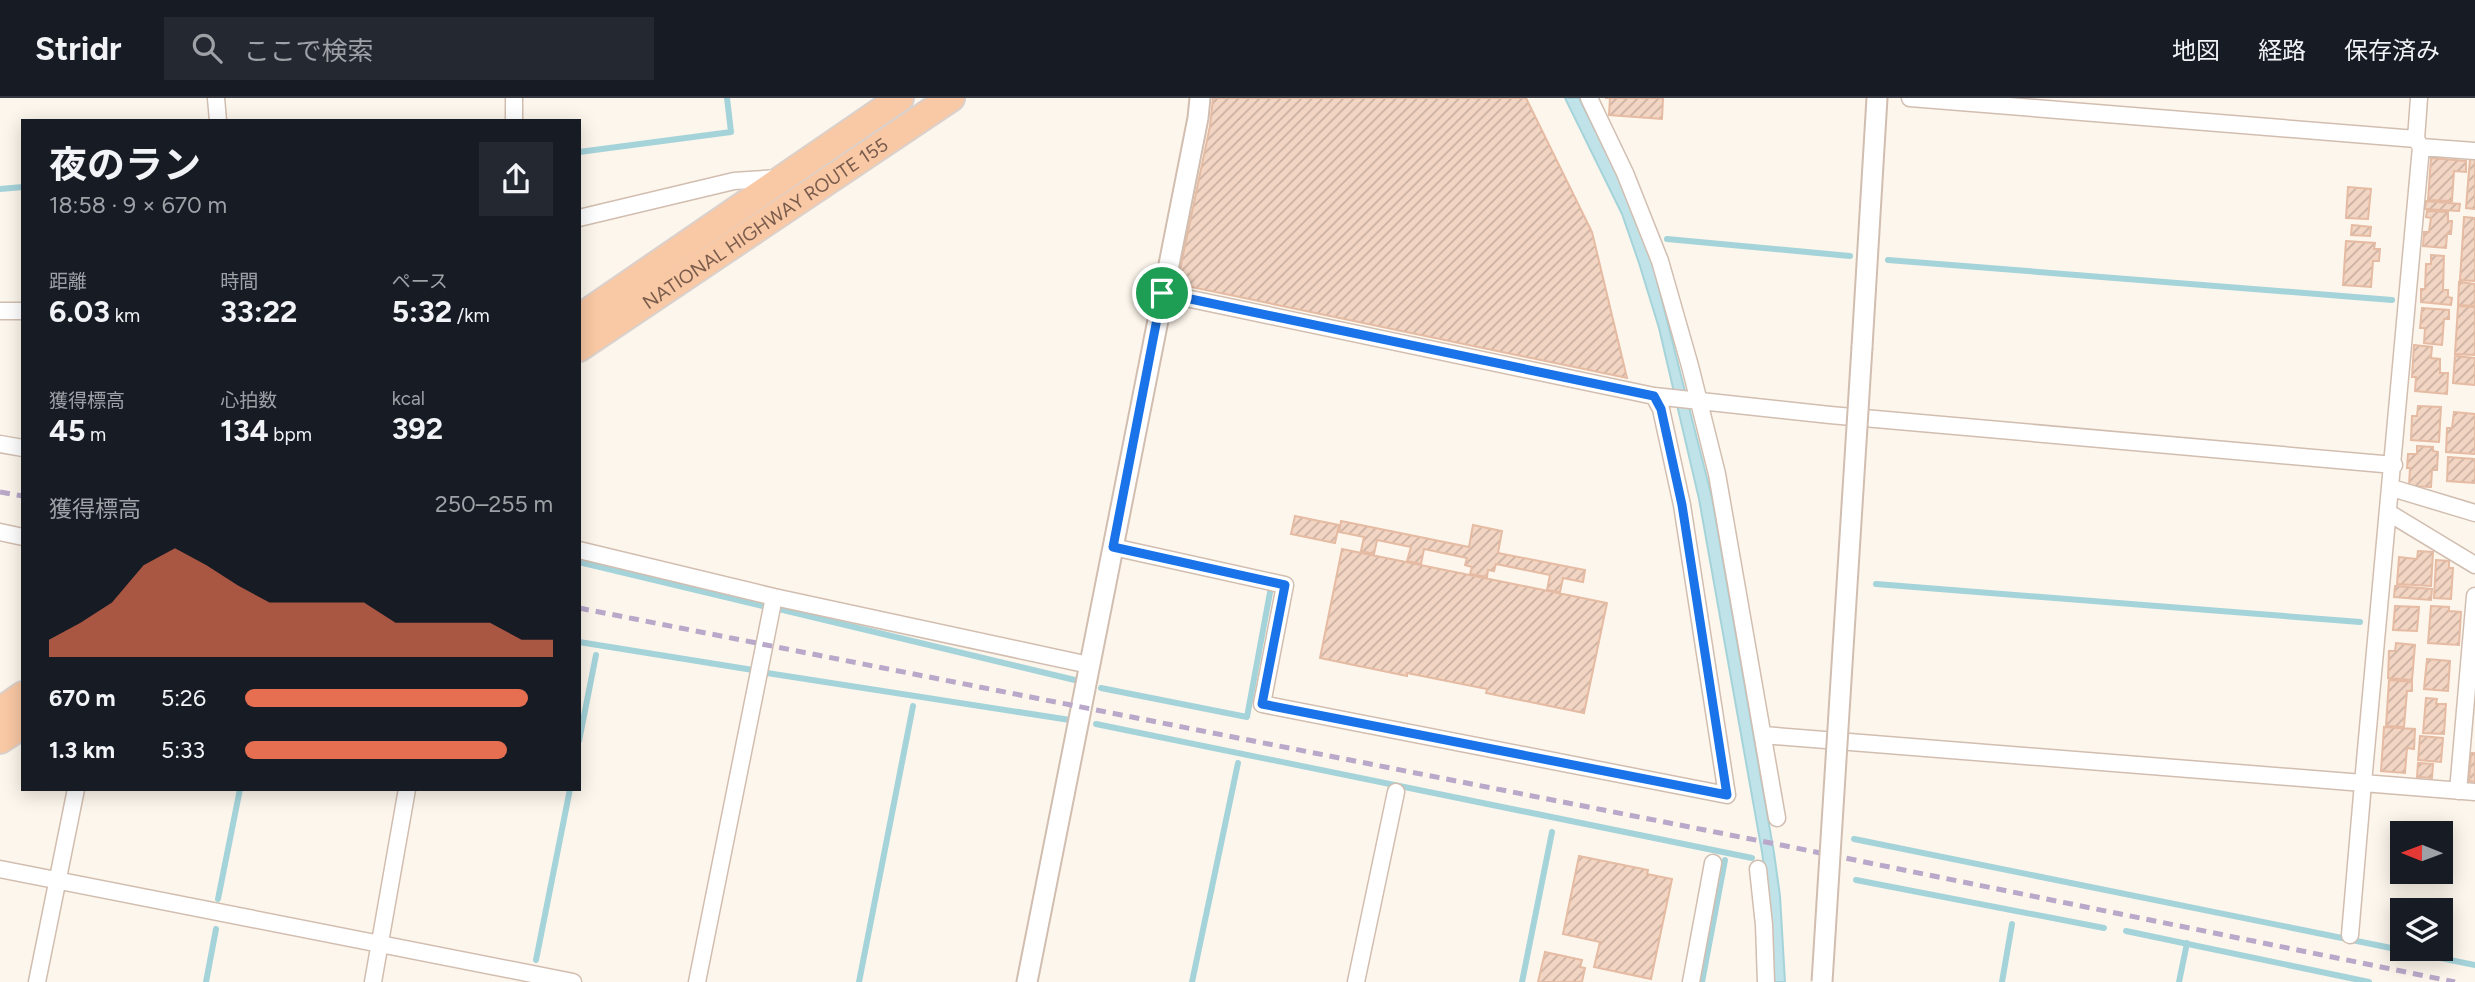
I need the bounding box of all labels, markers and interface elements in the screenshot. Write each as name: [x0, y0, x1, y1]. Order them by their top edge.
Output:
search box: [164, 17, 654, 80]
text: Stridr: [35, 29, 122, 68]
icon: search: [188, 29, 226, 67]
text: ここで検索: [244, 35, 374, 67]
text: 地図: [2172, 36, 2220, 65]
text: 経路: [2258, 36, 2306, 65]
text: 保存済み: [2344, 36, 2440, 65]
street label: NATIONAL HIGHWAY ROUTE 155: [638, 132, 892, 314]
text: 夜のラン: [49, 142, 201, 188]
button: share: [479, 142, 553, 216]
text: 18:58 · 9 × 670 m: [49, 191, 227, 219]
pin: [1132, 263, 1192, 323]
text: 距離: [49, 270, 87, 293]
text: 時間: [220, 270, 258, 293]
text: ペース: [392, 270, 448, 293]
icon: arrive: [1143, 274, 1181, 312]
text: 6.03: [49, 293, 110, 330]
text: 33:22: [220, 293, 297, 330]
text: 5:32: [392, 293, 452, 330]
text: km: [110, 304, 140, 327]
text: /km: [452, 304, 490, 327]
text: kcal: [392, 387, 425, 410]
text: 獲得標高: [49, 389, 125, 412]
text: 心拍数: [220, 389, 277, 412]
text: 392: [392, 410, 443, 447]
text: 45: [49, 412, 85, 449]
text: 134: [220, 412, 269, 449]
text: m: [85, 423, 106, 446]
text: bpm: [269, 423, 312, 446]
text: 250–255 m: [435, 490, 553, 518]
text: 獲得標高: [49, 495, 141, 523]
text: 670 m: [49, 684, 116, 712]
text: 5:26: [161, 684, 206, 712]
text: 1.3 km: [49, 736, 115, 764]
text: 5:33: [161, 736, 205, 764]
north arrow: [2390, 821, 2454, 884]
map controls: [2390, 821, 2453, 961]
button: layers: [2390, 898, 2453, 961]

